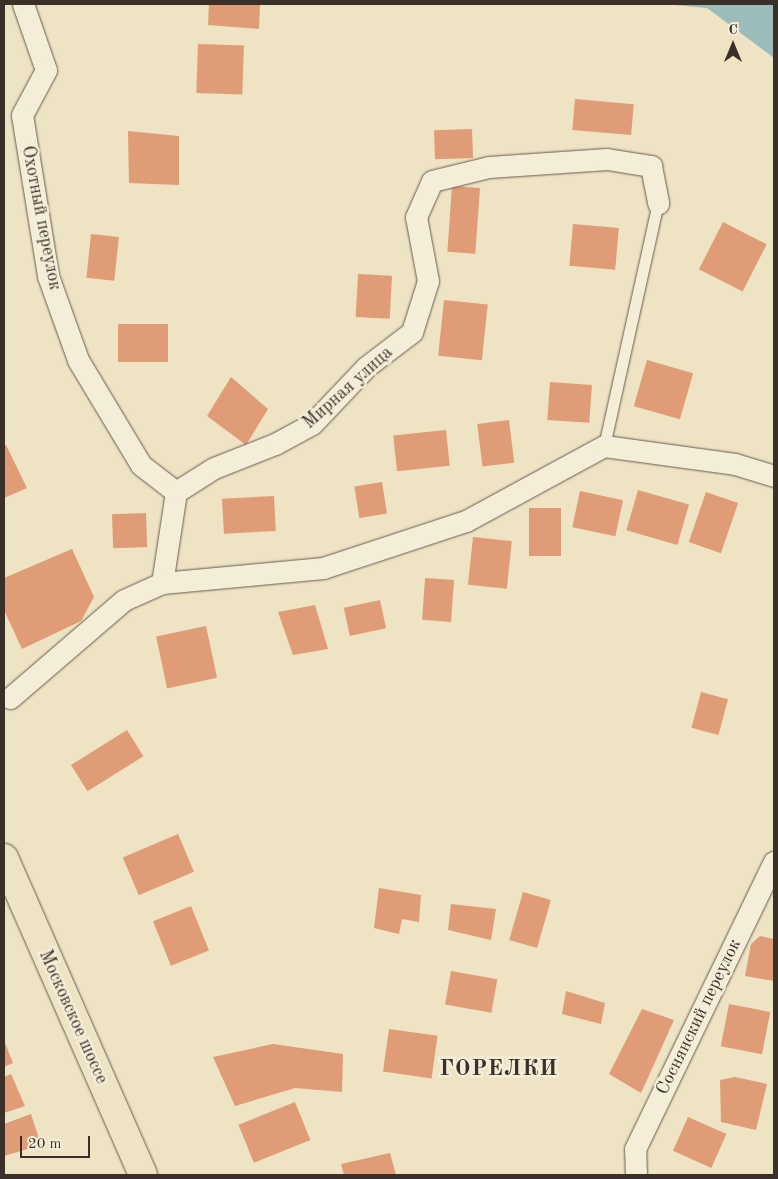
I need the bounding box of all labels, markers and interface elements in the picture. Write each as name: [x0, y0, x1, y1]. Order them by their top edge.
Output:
north arrow: [708, 20, 758, 70]
text: С: [728, 23, 738, 37]
street label: Охотный переулок: [16, 144, 66, 292]
street label: Мирная улица: [299, 342, 397, 434]
street label: Соснянский переулок: [652, 936, 746, 1098]
street label: Московское шоссе: [34, 947, 112, 1087]
district label: ГОРЕЛКИ: [439, 1057, 559, 1083]
scale bar: [22, 1126, 92, 1158]
text: 20 m: [28, 1137, 62, 1152]

